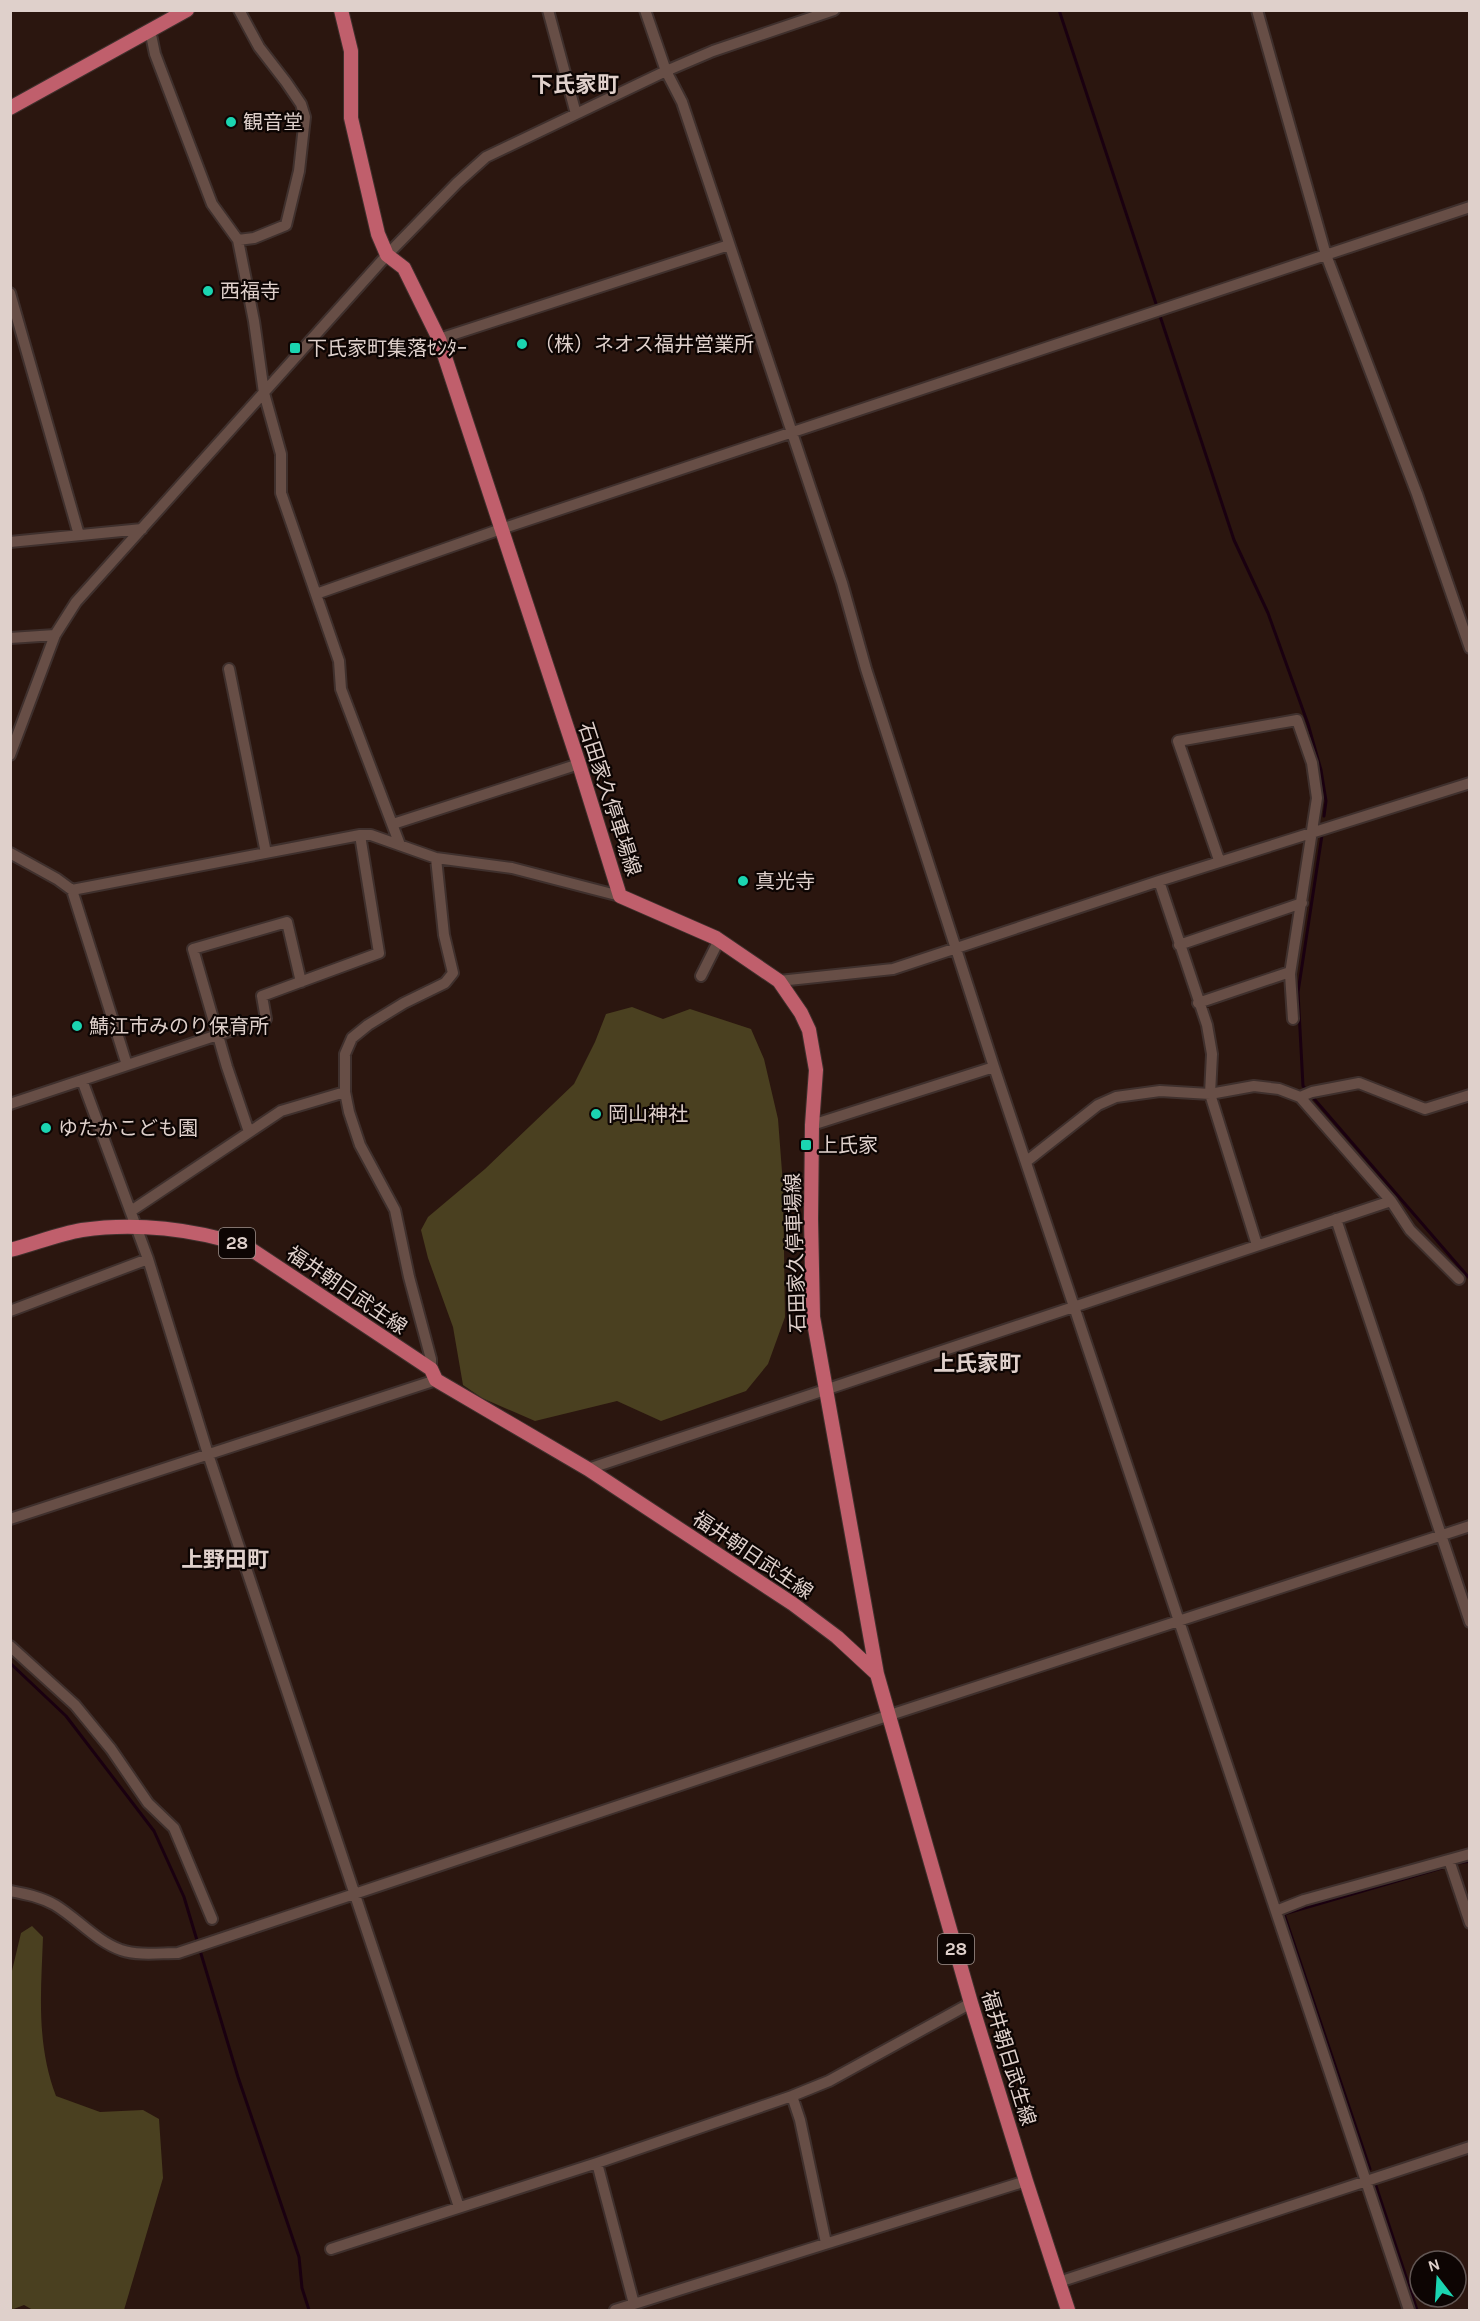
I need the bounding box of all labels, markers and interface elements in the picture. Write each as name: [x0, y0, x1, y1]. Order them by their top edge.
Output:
district label: 下氏家町: [531, 72, 619, 98]
place label: 観音堂: [243, 111, 303, 134]
marker: 観音堂: [224, 115, 238, 129]
place label: 西福寺: [220, 280, 280, 303]
marker: 西福寺: [201, 284, 215, 298]
place label: （株）ネオス福井営業所: [534, 333, 754, 356]
place label: 下氏家町集落ｾﾝﾀｰ: [307, 337, 467, 360]
marker: （株）ネオス福井営業所: [515, 337, 529, 351]
marker: 下氏家町集落ｾﾝﾀｰ: [288, 341, 302, 355]
street label: 石田家久停車場線: [574, 720, 645, 879]
place label: 真光寺: [755, 870, 815, 893]
marker: 真光寺: [736, 874, 750, 888]
place label: 鯖江市みのり保育所: [89, 1015, 269, 1038]
marker: 鯖江市みのり保育所: [70, 1019, 84, 1033]
place label: 岡山神社: [608, 1103, 688, 1126]
marker: 岡山神社: [589, 1107, 603, 1121]
place label: ゆたかこども園: [58, 1117, 198, 1140]
marker: ゆたかこども園: [39, 1121, 53, 1135]
place label: 上氏家: [818, 1134, 878, 1157]
marker: 上氏家: [799, 1138, 813, 1152]
street label: 石田家久停車場線: [781, 1173, 810, 1333]
road number: 28: [219, 1228, 255, 1258]
street label: 福井朝日武生線: [282, 1242, 411, 1339]
district label: 上氏家町: [933, 1351, 1021, 1377]
street label: 福井朝日武生線: [688, 1507, 817, 1604]
district label: 上野田町: [181, 1547, 269, 1573]
road number: 28: [938, 1934, 974, 1964]
street label: 福井朝日武生線: [977, 1988, 1040, 2128]
north arrow: [1408, 2249, 1468, 2309]
text: N: [1425, 2254, 1442, 2276]

